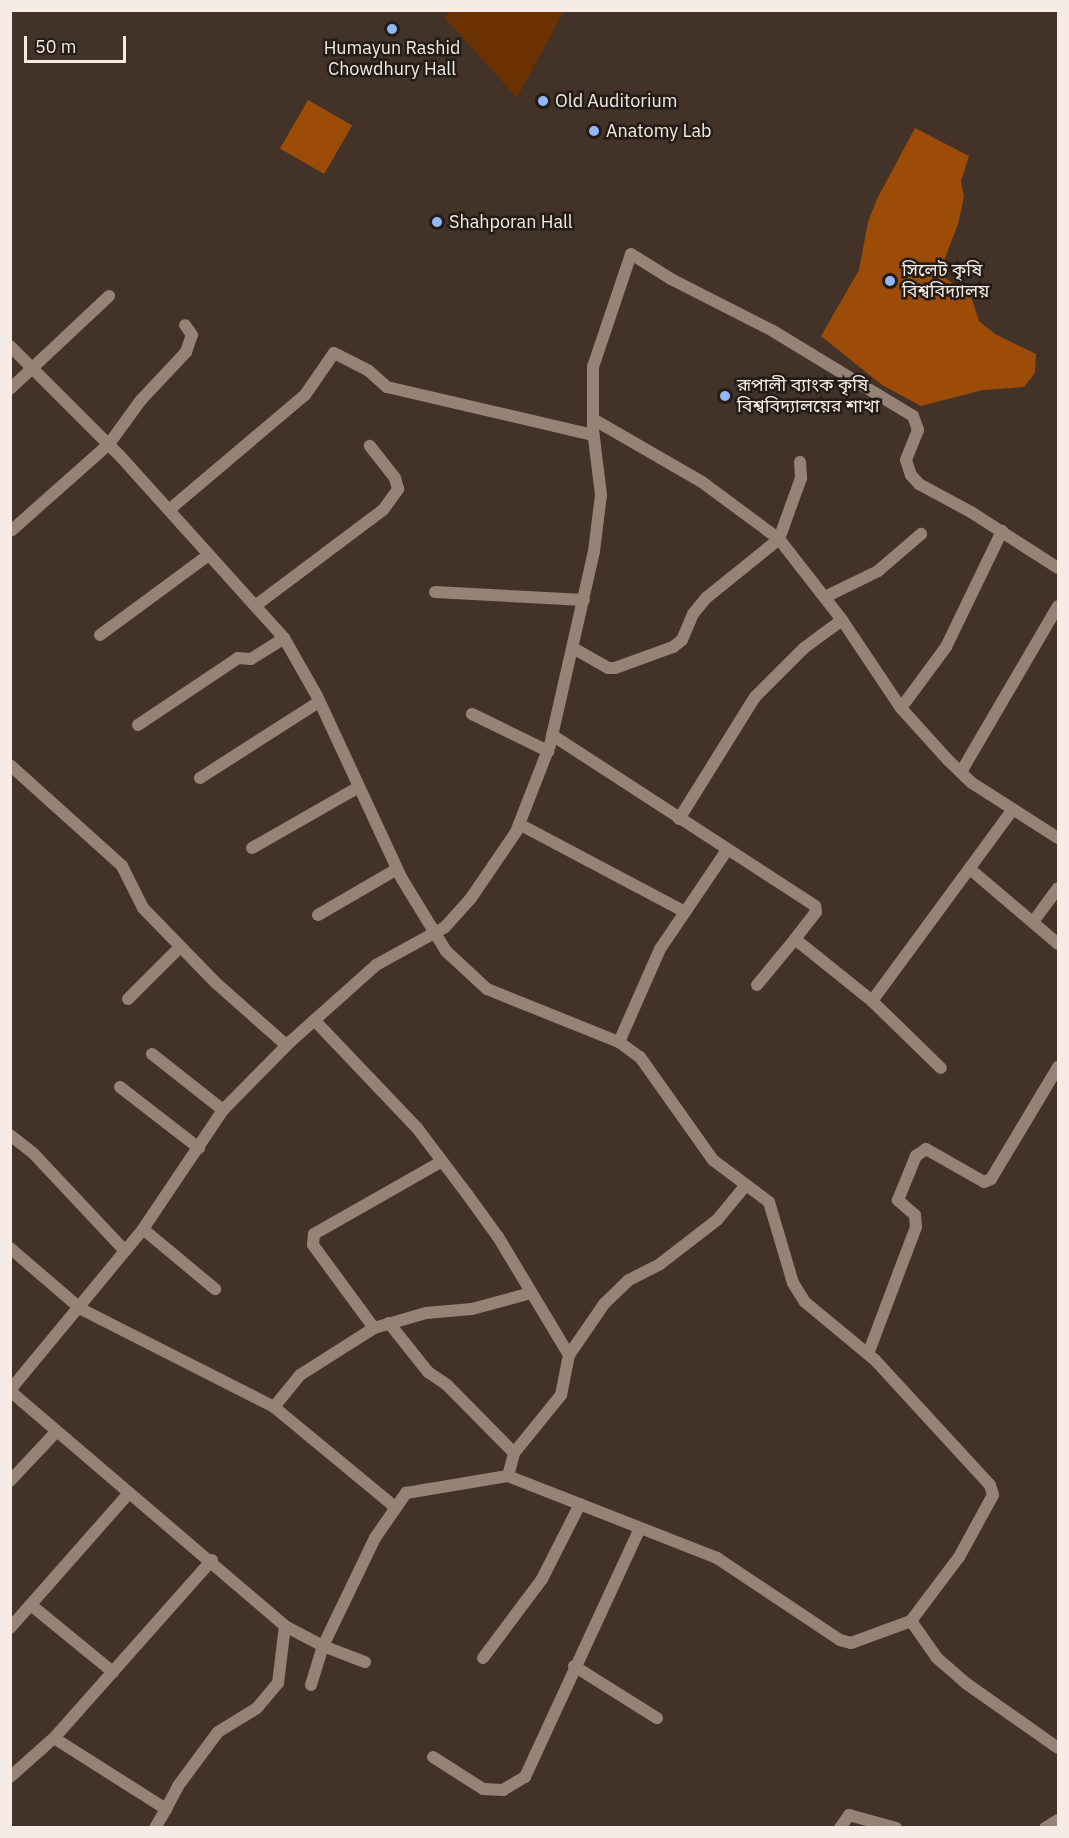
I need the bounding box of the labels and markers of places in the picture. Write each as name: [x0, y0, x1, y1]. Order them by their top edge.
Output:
marker: Humayun Rashid Chowdhury Hall: [385, 22, 399, 36]
place label: Humayun Rashid Chowdhury Hall: [324, 38, 460, 80]
place label: Old Auditorium: [555, 90, 677, 112]
marker: Old Auditorium: [536, 94, 550, 108]
place label: Anatomy Lab: [606, 120, 712, 142]
marker: Anatomy Lab: [587, 124, 601, 138]
place label: Shahporan Hall: [449, 211, 573, 233]
marker: Shahporan Hall: [430, 215, 444, 229]
place label: সিলেট কৃষি বিশ্ববিদ্যালয়: [902, 260, 989, 302]
marker: সিলেট কৃষি বিশ্ববিদ্যালয়: [883, 274, 897, 288]
place label: রূপালী ব্যাংক কৃষি বিশ্ববিদ্যালয়ের শাখা: [737, 375, 880, 418]
marker: রূপালী ব্যাংক কৃষি বিশ্ববিদ্যালয়ের শাখা: [718, 389, 732, 403]

